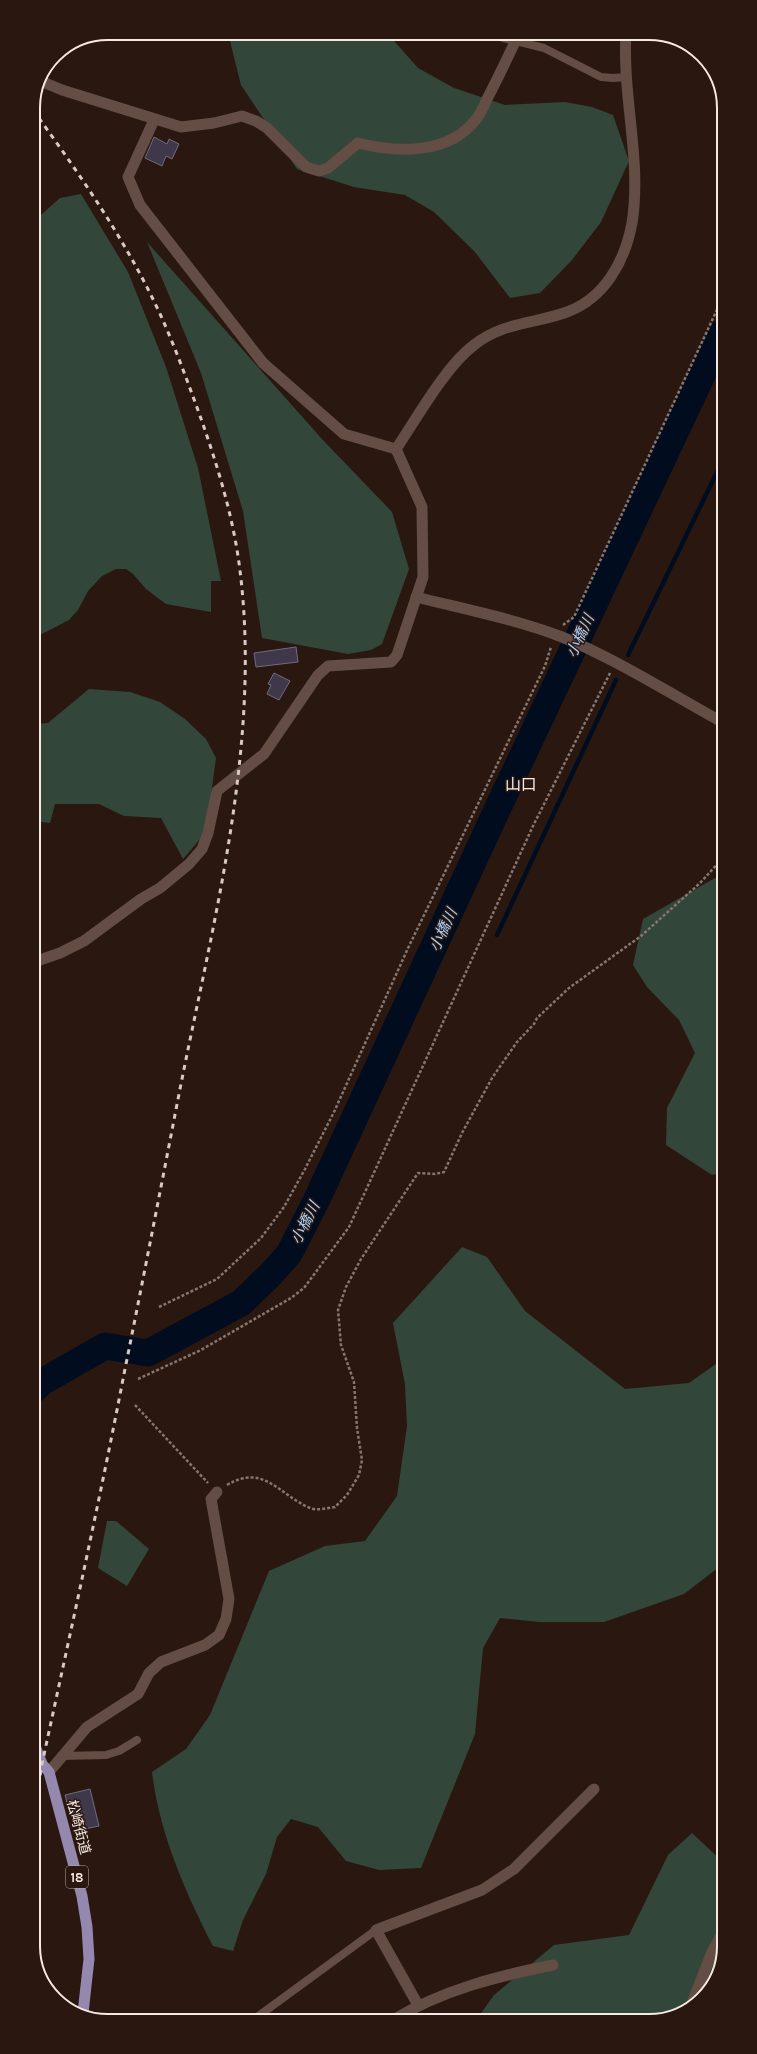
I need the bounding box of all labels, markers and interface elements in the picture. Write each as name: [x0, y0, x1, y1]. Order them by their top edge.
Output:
water label: 小橋川: [562, 610, 599, 660]
district label: 山口: [505, 775, 537, 794]
water label: 小橋川: [425, 904, 462, 954]
water label: 小橋川: [287, 1197, 324, 1247]
street label: 松崎街道: [63, 1798, 94, 1856]
road number: 18: [66, 1866, 88, 1888]

